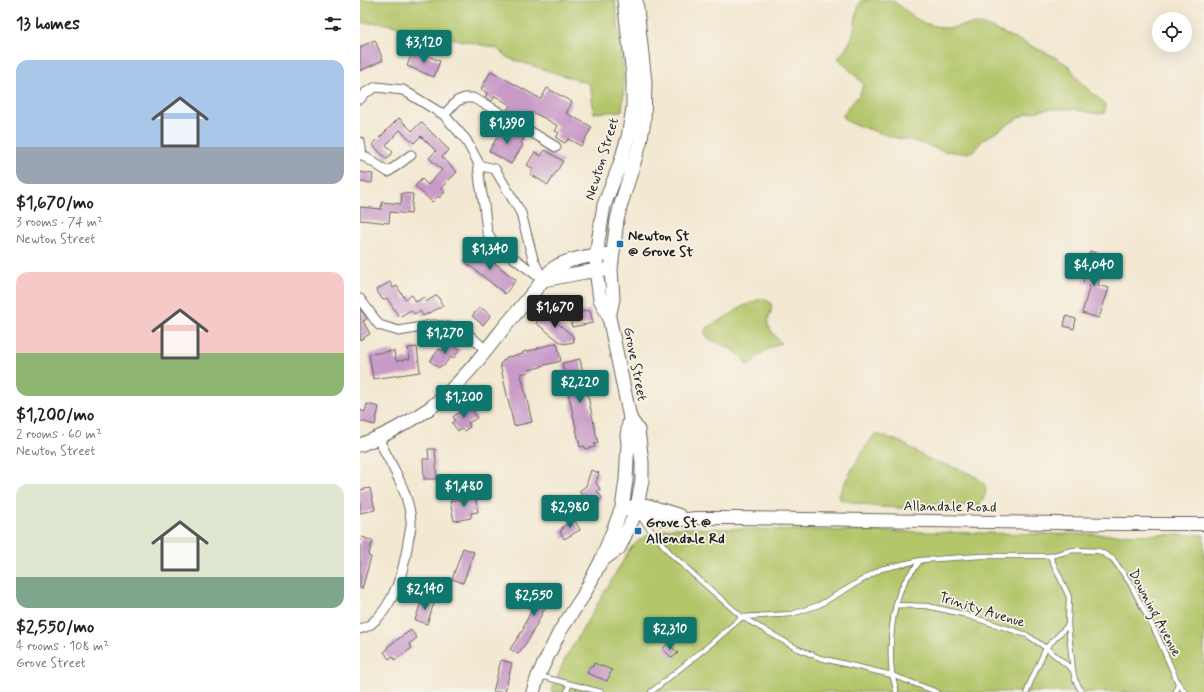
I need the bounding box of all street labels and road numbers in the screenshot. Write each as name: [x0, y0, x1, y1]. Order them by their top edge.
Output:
street label: Newton Street: [581, 116, 623, 202]
street label: Grove Street: [619, 325, 651, 403]
street label: Allandale Road: [903, 497, 997, 517]
street label: Downing Avenue: [1123, 566, 1186, 661]
street label: Trinity Avenue: [937, 588, 1028, 632]

